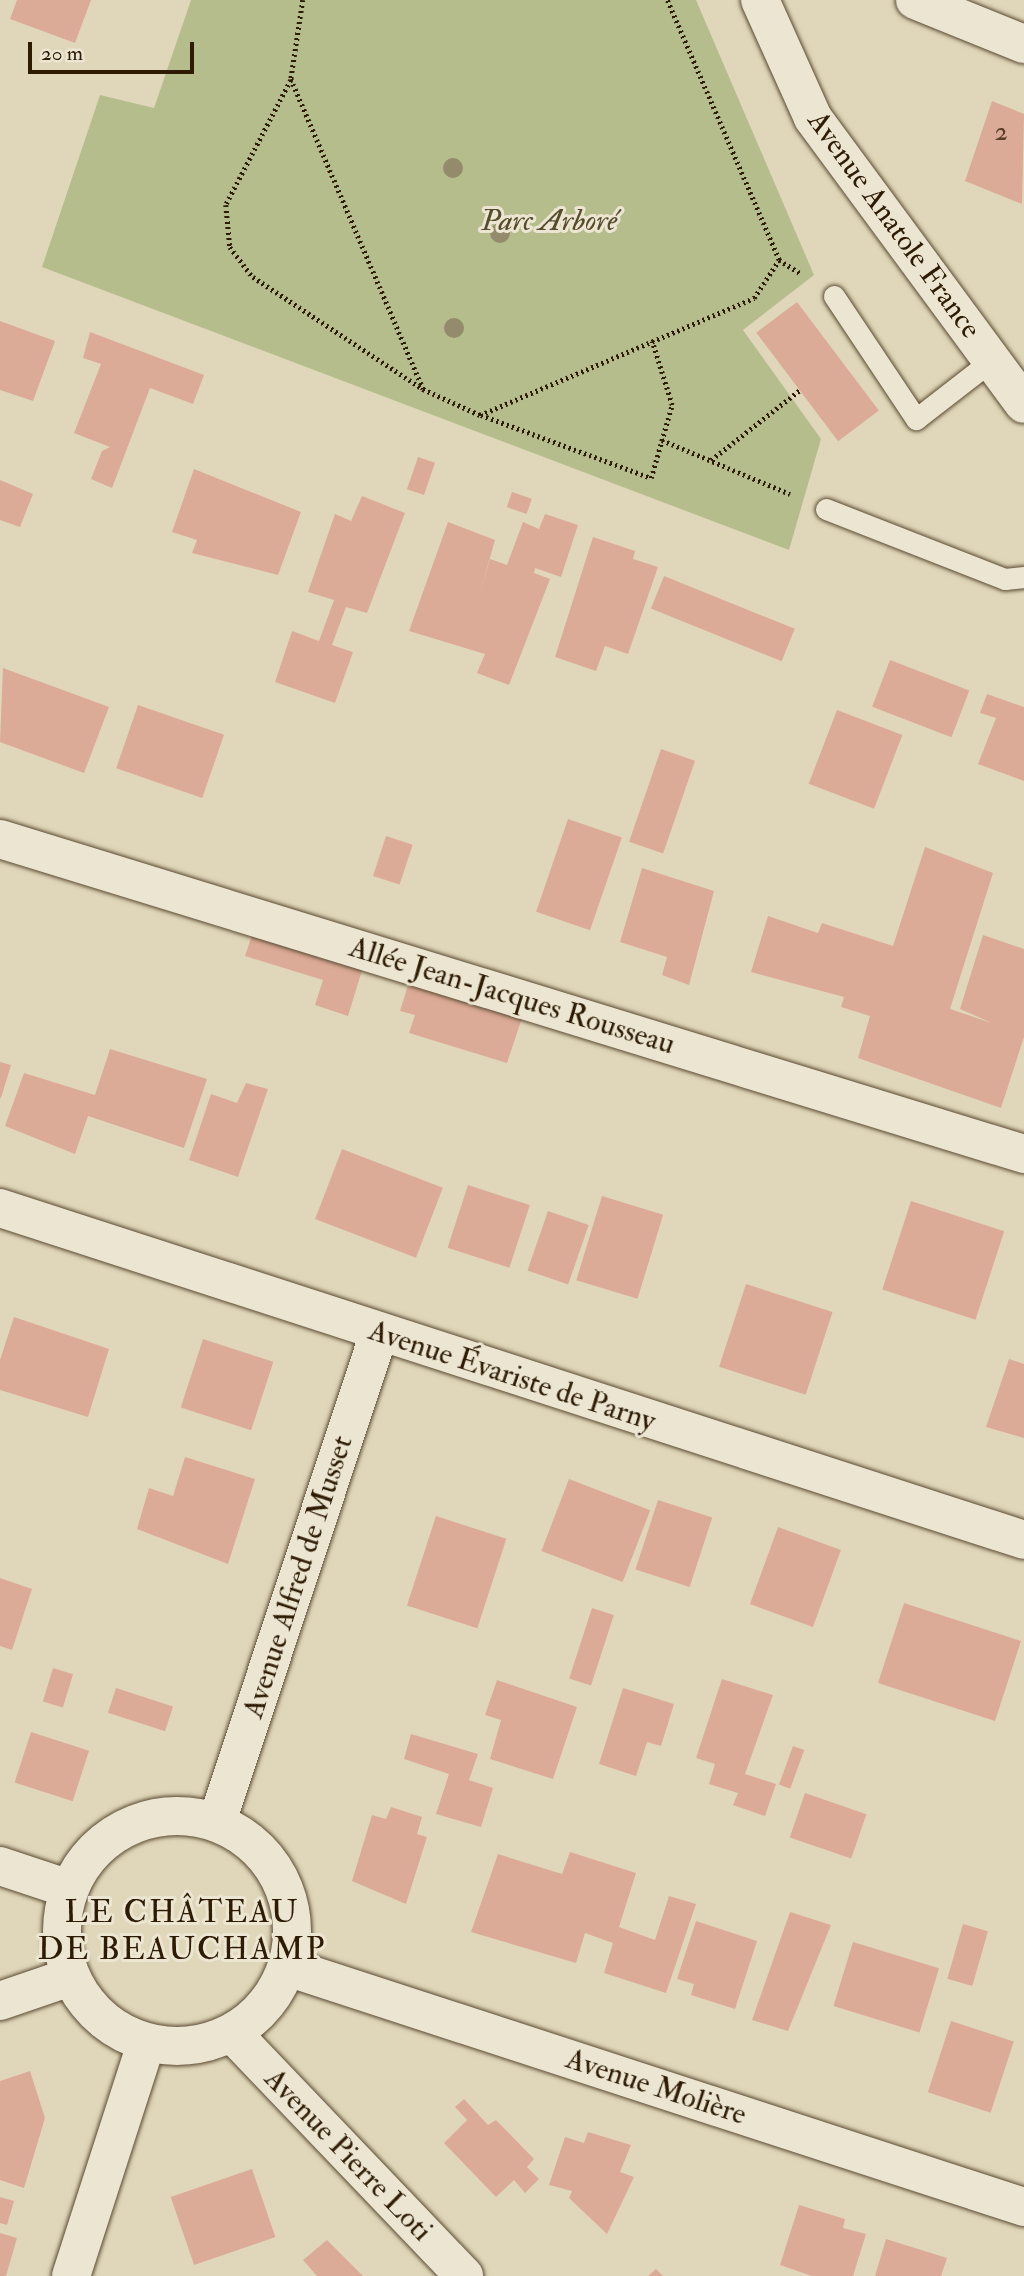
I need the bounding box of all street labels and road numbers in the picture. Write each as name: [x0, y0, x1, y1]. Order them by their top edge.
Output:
street label: Avenue Anatole France: [800, 104, 988, 346]
street label: Allée Jean-Jacques Rousseau: [345, 929, 679, 1063]
street label: Avenue Évariste de Parny: [364, 1313, 660, 1439]
street label: Avenue Alfred de Musset: [235, 1431, 361, 1723]
street label: Avenue Molière: [561, 2041, 751, 2133]
street label: Avenue Pierre Loti: [257, 2061, 439, 2249]

